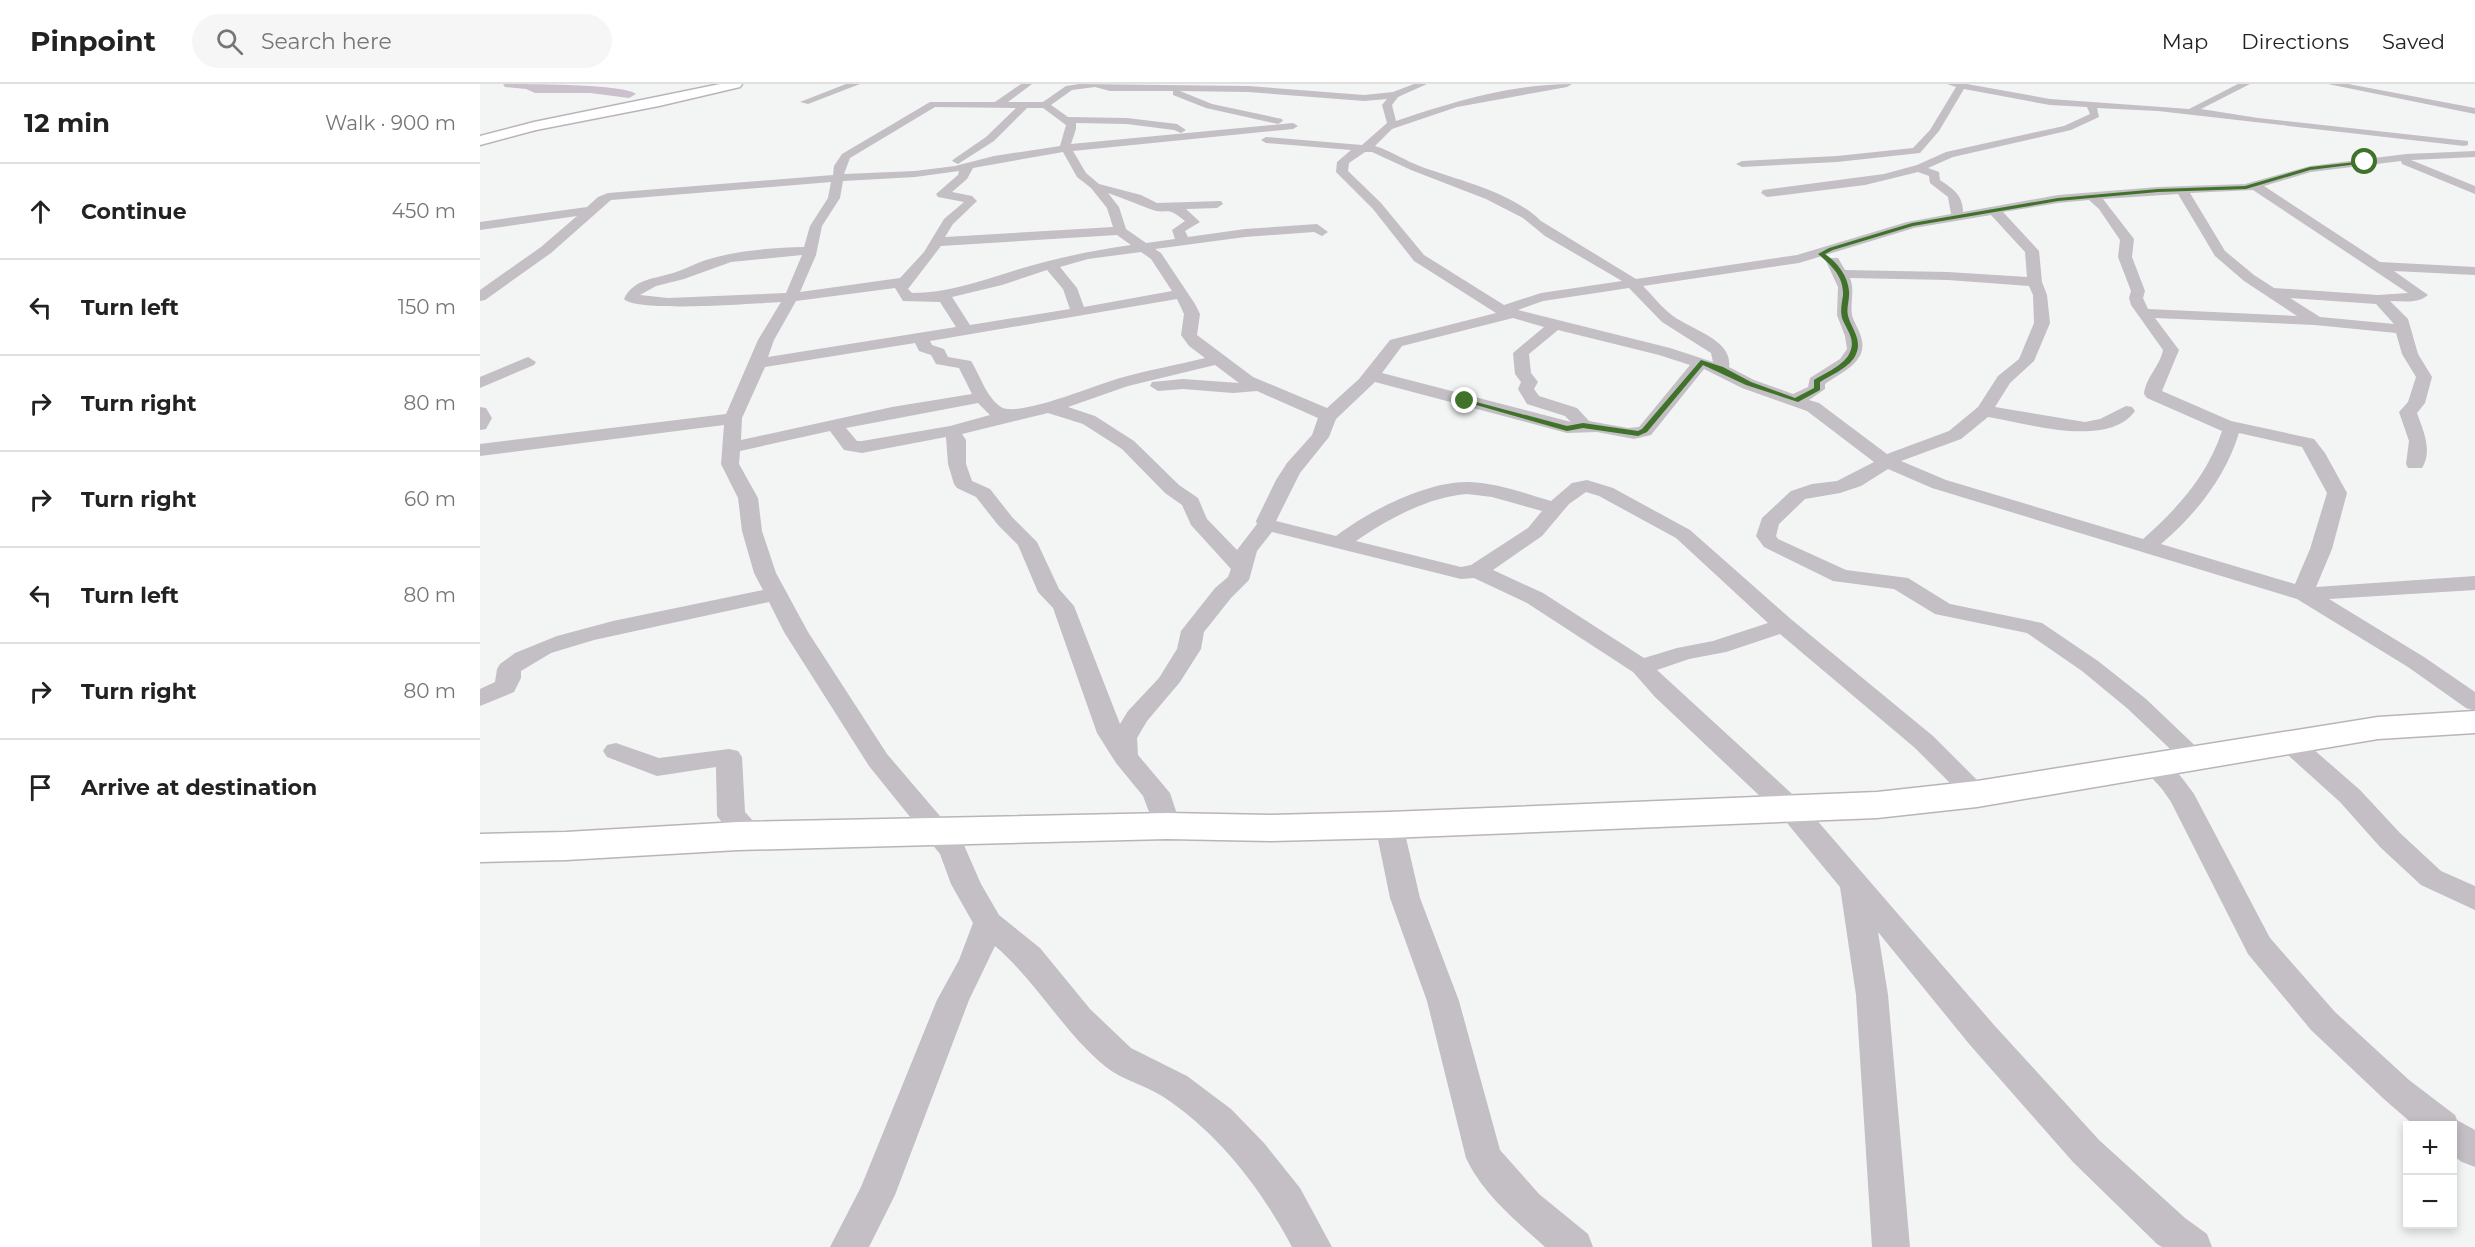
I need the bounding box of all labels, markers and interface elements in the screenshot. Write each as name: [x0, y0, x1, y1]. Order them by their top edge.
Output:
search box: [192, 14, 612, 68]
text: Pinpoint: [30, 24, 156, 58]
icon: search: [213, 25, 246, 58]
text: Search here: [261, 28, 392, 55]
text: Map: [2162, 29, 2208, 54]
text: Directions: [2241, 29, 2349, 54]
text: Saved: [2382, 29, 2445, 54]
text: 12 min: [24, 107, 110, 139]
text: Walk · 900 m: [325, 111, 456, 135]
route start: [2351, 148, 2377, 174]
icon: ahead: [24, 195, 57, 228]
text: Continue: [81, 198, 187, 225]
text: 450 m: [392, 199, 456, 223]
icon: left: [24, 291, 57, 324]
text: Turn left: [81, 294, 179, 321]
text: 150 m: [398, 295, 456, 319]
icon: right: [24, 387, 57, 420]
route end: [1451, 387, 1477, 413]
text: Turn right: [81, 390, 196, 417]
text: 80 m: [404, 391, 456, 415]
icon: right: [24, 483, 57, 516]
text: Turn right: [81, 486, 196, 513]
text: 60 m: [404, 487, 456, 511]
icon: left: [24, 579, 57, 612]
text: Turn left: [81, 582, 179, 609]
text: 80 m: [404, 583, 456, 607]
icon: right: [24, 675, 57, 708]
text: Turn right: [81, 678, 196, 705]
text: 80 m: [404, 679, 456, 703]
icon: arrive: [24, 771, 57, 804]
text: Arrive at destination: [81, 774, 317, 801]
map controls: [2403, 1121, 2457, 1229]
button: +: [2403, 1121, 2457, 1175]
button: −: [2403, 1175, 2457, 1229]

